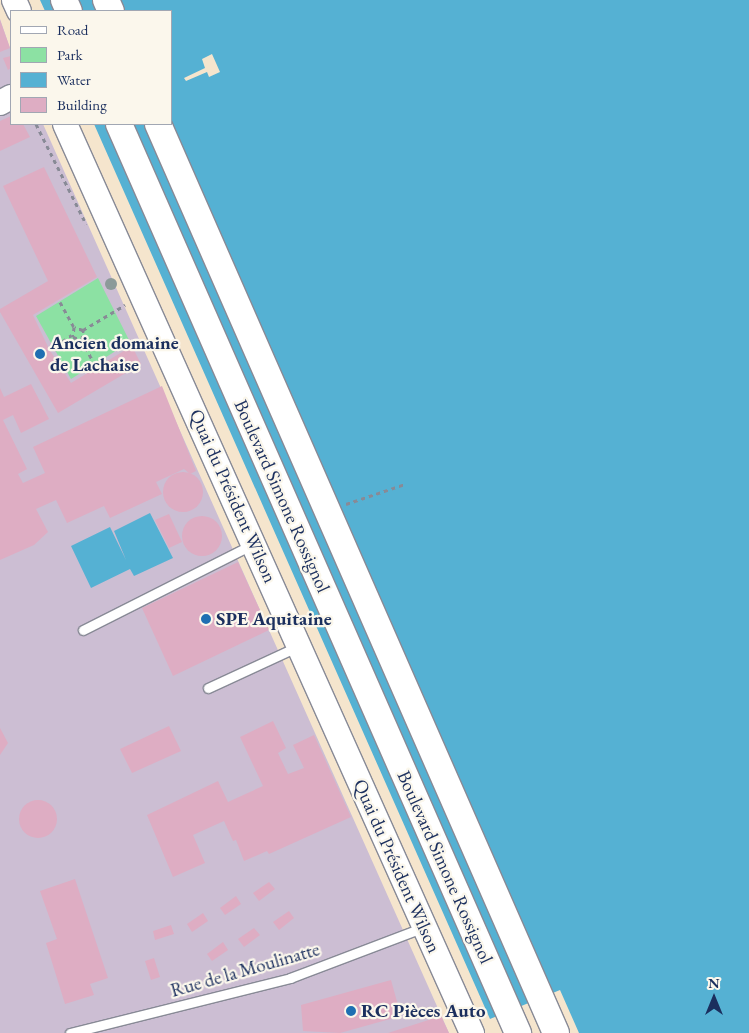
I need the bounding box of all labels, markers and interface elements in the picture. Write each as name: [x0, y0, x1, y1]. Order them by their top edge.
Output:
legend: [10, 10, 172, 125]
text: Road: [57, 20, 88, 39]
text: Park: [57, 45, 83, 64]
text: Water: [57, 70, 91, 89]
text: Building: [57, 95, 107, 114]
place label: Ancien domaine de Lachaise: [50, 332, 179, 376]
marker: Ancien domaine de Lachaise: [34, 348, 46, 360]
street label: Boulevard Simone Rossignol: [229, 396, 335, 596]
street label: Quai du Président Wilson: [184, 406, 282, 586]
place label: SPE Aquitaine: [216, 608, 332, 630]
marker: SPE Aquitaine: [200, 613, 212, 625]
street label: Boulevard Simone Rossignol: [392, 767, 498, 967]
street label: Quai du Président Wilson: [348, 776, 446, 956]
street label: Rue de la Moulinatte: [168, 938, 322, 1002]
north arrow: [689, 973, 739, 1023]
text: N: [708, 974, 720, 992]
place label: RC Pièces Auto: [361, 1000, 485, 1022]
marker: RC Pièces Auto: [345, 1005, 357, 1017]

